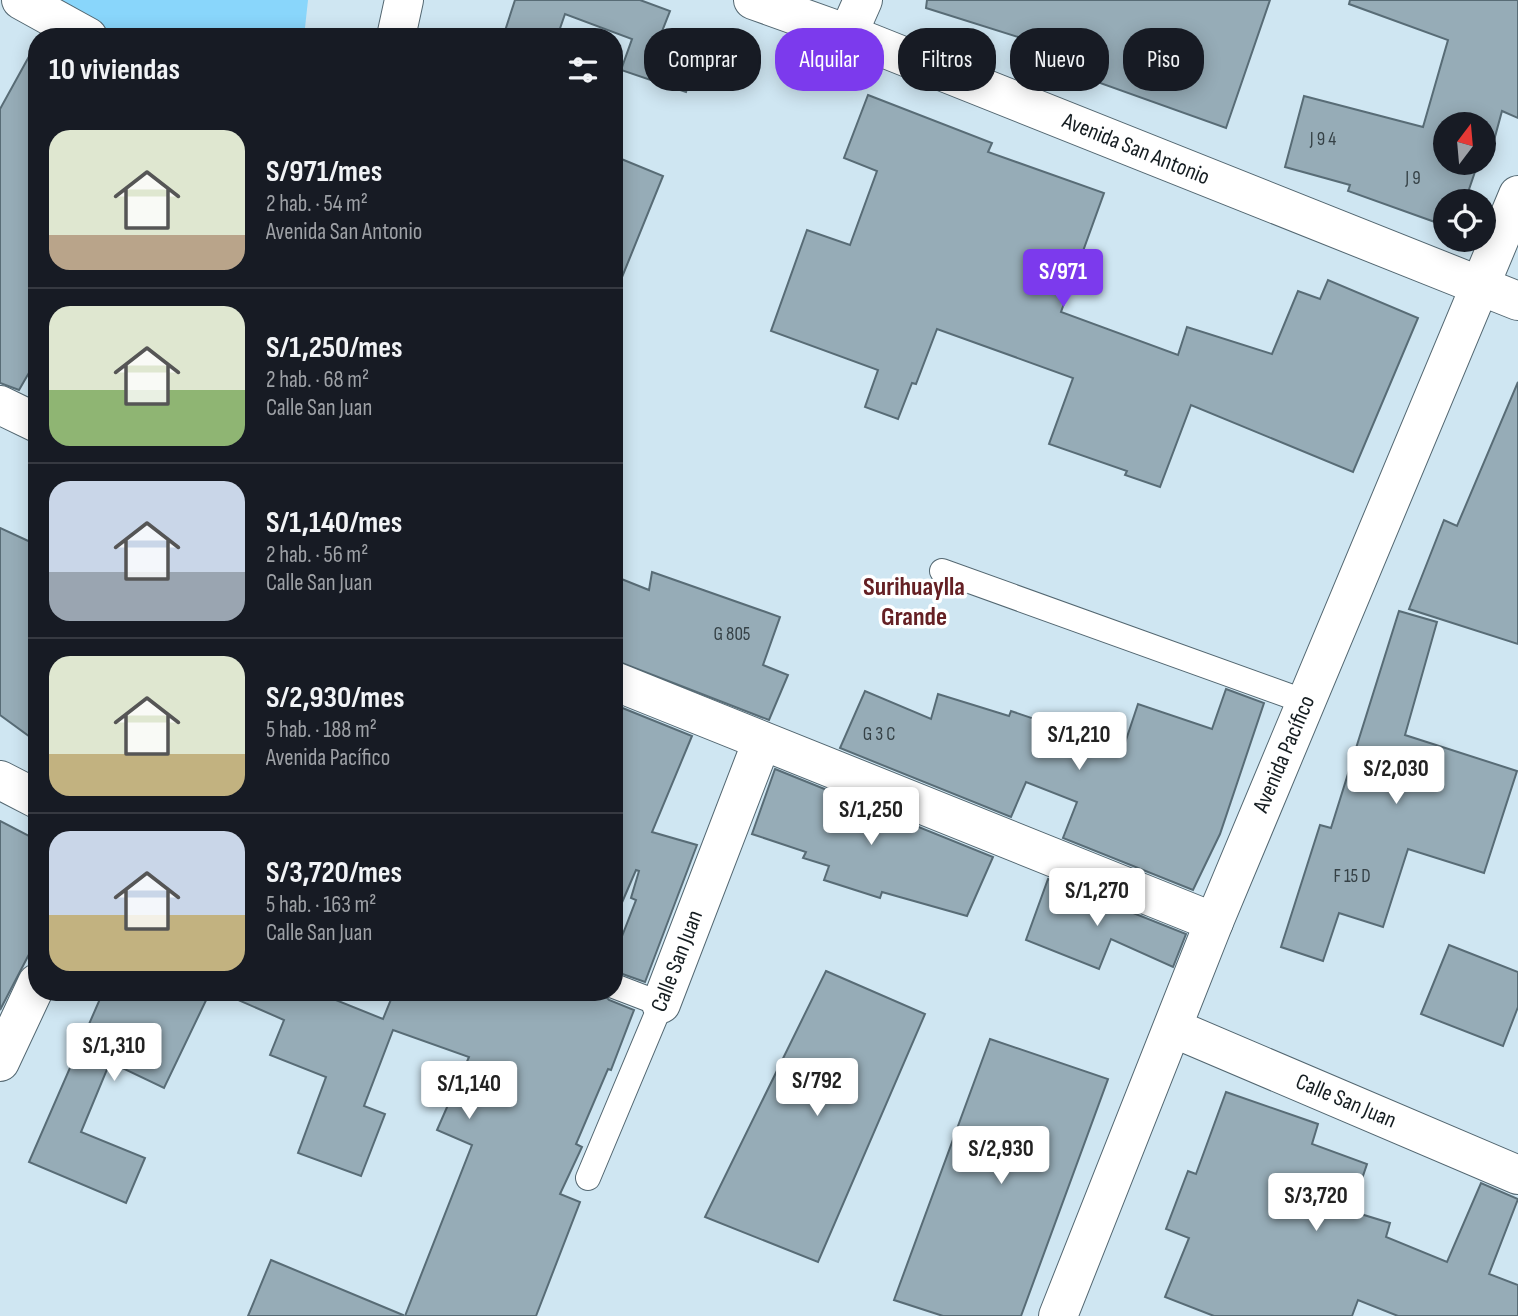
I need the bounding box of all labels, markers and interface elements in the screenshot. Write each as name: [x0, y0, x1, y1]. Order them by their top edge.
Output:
chip: Comprar: [644, 28, 761, 91]
chip: Alquilar: [775, 28, 884, 91]
chip: Filtros: [898, 28, 996, 91]
chip: Nuevo: [1010, 28, 1109, 91]
chip: Piso: [1123, 28, 1204, 91]
icon: filters: [564, 51, 602, 89]
text: 10 viviendas: [49, 52, 180, 88]
street label: Avenida San Antonio: [1057, 106, 1214, 191]
north arrow: [1433, 112, 1496, 175]
map controls: [1433, 112, 1496, 252]
house number: J 9 4: [1309, 128, 1336, 151]
text: S/971/mes: [266, 154, 382, 190]
icon: home: [105, 158, 189, 242]
house number: J 9: [1404, 167, 1421, 190]
button: locate: [1433, 189, 1496, 252]
text: 2 hab. · 54 m²: [266, 190, 368, 218]
text: Avenida San Antonio: [266, 218, 422, 246]
pin: S/971: [1014, 250, 1112, 309]
text: S/971: [1039, 258, 1087, 286]
text: S/1,250/mes: [266, 330, 403, 366]
icon: home: [105, 334, 189, 418]
text: 2 hab. · 68 m²: [266, 366, 369, 394]
text: Calle San Juan: [266, 394, 372, 422]
text: S/1,140/mes: [266, 505, 402, 541]
icon: home: [105, 509, 189, 593]
text: 2 hab. · 56 m²: [266, 541, 368, 569]
text: Calle San Juan: [266, 569, 372, 597]
district label: Surihuaylla Grande: [863, 572, 965, 633]
house number: G 805: [714, 623, 750, 646]
text: S/2,930/mes: [266, 680, 405, 716]
icon: home: [105, 684, 189, 768]
street label: Avenida Pacífico: [1246, 691, 1321, 818]
pin: S/1,210: [1014, 712, 1144, 772]
text: 5 hab. · 188 m²: [266, 716, 377, 744]
text: S/1,210: [1048, 721, 1110, 749]
house number: G 3 C: [863, 723, 895, 746]
text: Avenida Pacífico: [266, 744, 390, 772]
pin: S/2,030: [1331, 746, 1461, 806]
text: S/2,030: [1363, 755, 1429, 783]
pin: S/1,250: [806, 788, 936, 847]
text: S/1,250: [839, 796, 903, 824]
text: S/3,720/mes: [266, 855, 402, 891]
icon: home: [105, 859, 189, 943]
house number: F 15 D: [1333, 865, 1371, 888]
pin: S/1,270: [1032, 869, 1162, 928]
text: S/1,270: [1065, 877, 1129, 905]
text: 5 hab. · 163 m²: [266, 891, 377, 919]
street label: Calle San Juan: [645, 906, 709, 1016]
text: Calle San Juan: [266, 919, 372, 947]
pin: S/1,310: [49, 1024, 179, 1083]
text: S/1,310: [83, 1032, 145, 1060]
pin: S/792: [768, 1058, 866, 1118]
pin: S/1,140: [404, 1062, 534, 1121]
text: S/792: [792, 1067, 842, 1095]
street label: Calle San Juan: [1292, 1067, 1400, 1135]
text: S/1,140: [437, 1070, 501, 1098]
pin: S/2,930: [936, 1126, 1066, 1186]
text: S/2,930: [968, 1135, 1034, 1163]
pin: S/3,720: [1251, 1174, 1381, 1233]
text: S/3,720: [1284, 1182, 1348, 1210]

